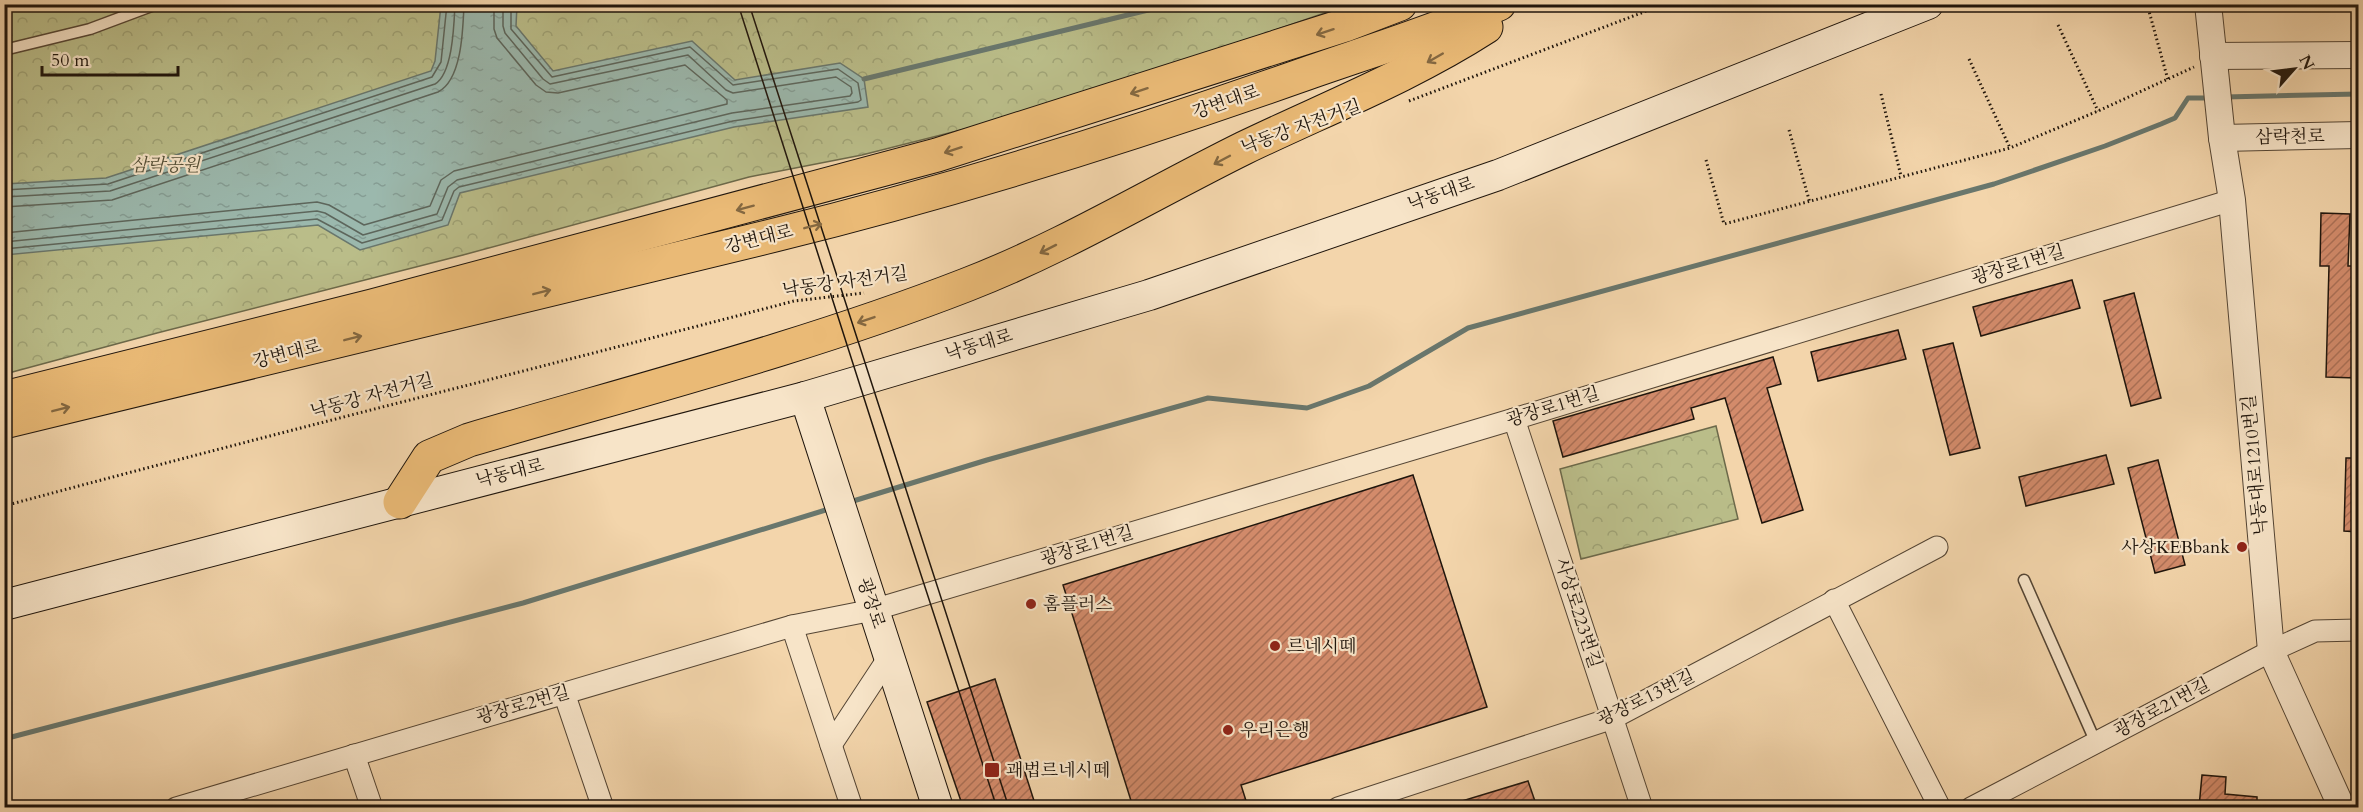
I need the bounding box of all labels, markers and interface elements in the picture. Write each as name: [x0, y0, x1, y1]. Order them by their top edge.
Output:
one-way arrow: [1316, 27, 1335, 38]
scale bar: [42, 39, 178, 77]
north arrow: [2264, 39, 2324, 99]
text: 50 m: [51, 48, 90, 73]
text: N: [2293, 51, 2319, 74]
one-way arrow: [1427, 52, 1444, 64]
street label: 강변대로: [1189, 79, 1263, 125]
one-way arrow: [1130, 86, 1149, 97]
street label: 낙동강 자전거길: [1237, 94, 1365, 160]
street label: 삼락천로: [2255, 124, 2325, 150]
one-way arrow: [944, 145, 963, 156]
park label: 삼락공원: [130, 153, 201, 178]
one-way arrow: [1213, 155, 1231, 166]
street label: 낙동대로: [1404, 171, 1478, 217]
one-way arrow: [736, 202, 755, 214]
street label: 강변대로: [722, 218, 796, 260]
one-way arrow: [804, 219, 823, 231]
street label: 광장로1번길: [1968, 239, 2068, 291]
one-way arrow: [1039, 243, 1057, 255]
street label: 낙동강 자전거길: [781, 261, 909, 303]
one-way arrow: [533, 285, 552, 297]
one-way arrow: [858, 315, 876, 326]
street label: 낙동대로: [942, 323, 1016, 367]
one-way arrow: [343, 331, 362, 343]
street label: 강변대로: [250, 333, 324, 375]
street label: 낙동강 자전거길: [308, 368, 436, 424]
street label: 광장로1번길: [1503, 381, 1603, 433]
street label: 낙동대로1210번길: [2236, 394, 2274, 536]
one-way arrow: [52, 402, 71, 414]
street label: 낙동대로: [473, 452, 547, 494]
street label: 광장로1번길: [1037, 520, 1137, 572]
place label: 사상KEBbank: [2121, 535, 2230, 560]
marker: 사상KEBbank: [2235, 540, 2249, 554]
street label: 사상로223번길: [1548, 555, 1608, 671]
street label: 광장로: [851, 574, 891, 632]
place label: 홈플러스: [1043, 592, 1113, 617]
marker: 홈플러스: [1024, 597, 1038, 611]
place label: 르네시떼: [1287, 634, 1357, 659]
marker: 르네시떼: [1268, 639, 1282, 653]
street label: 광장로13번길: [1593, 664, 1699, 732]
street label: 광장로21번길: [2110, 672, 2214, 744]
street label: 광장로2번길: [473, 680, 573, 730]
place label: 우리은행: [1240, 718, 1310, 743]
marker: 우리은행: [1221, 723, 1235, 737]
place label: 괘법르네시떼: [1006, 758, 1110, 783]
marker: 괘법르네시떼: [983, 761, 1001, 779]

